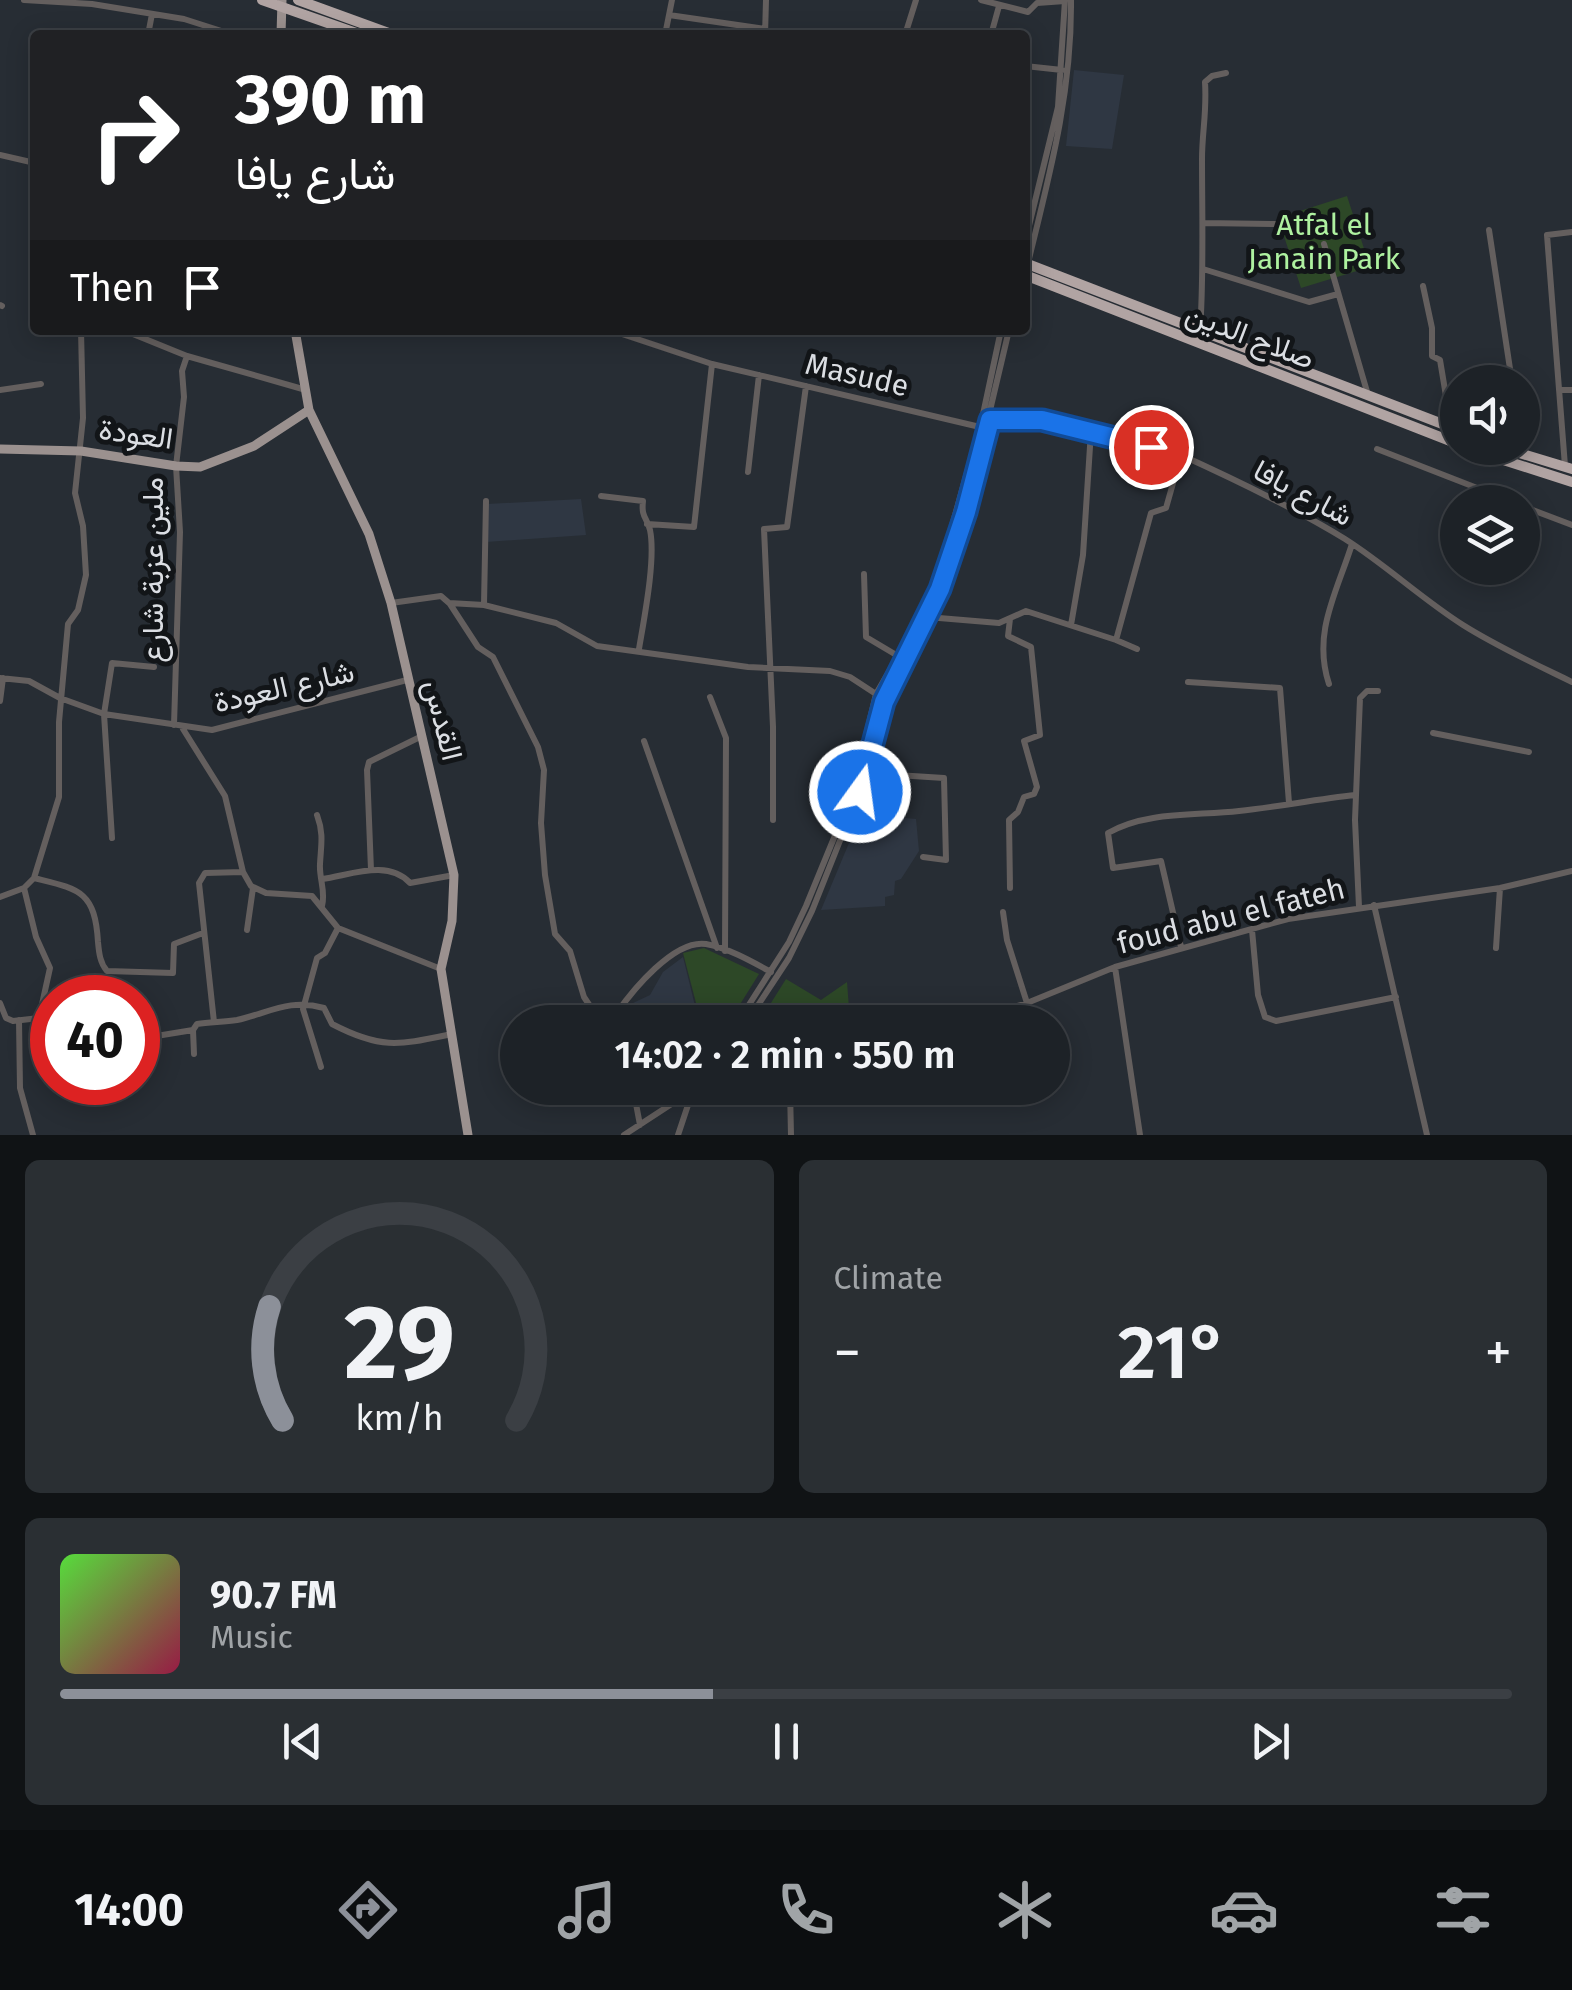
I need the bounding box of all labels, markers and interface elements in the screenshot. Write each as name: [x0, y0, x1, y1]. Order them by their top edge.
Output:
text: 390 m: [235, 58, 427, 142]
icon: right: [70, 70, 200, 200]
text: شارع يافا: [235, 147, 396, 201]
park label: Atfal el Janain Park: [1248, 207, 1401, 277]
icon: arrive: [175, 260, 230, 315]
text: Then: [70, 265, 155, 311]
street label: صلاح الدين: [1180, 295, 1319, 379]
street label: Masude: [802, 346, 912, 404]
map controls: [1440, 365, 1540, 585]
button: sound: [1440, 365, 1540, 465]
pin: [1109, 405, 1194, 490]
street label: العودة: [97, 411, 175, 457]
icon: arrive: [1124, 420, 1179, 475]
street label: شارع يافا: [1246, 452, 1359, 536]
street label: ملين عزبة شارع: [135, 477, 173, 663]
button: layers: [1440, 485, 1540, 585]
street label: شارع العودة: [210, 653, 358, 723]
street label: القدس: [416, 676, 470, 764]
position arrow: [808, 740, 912, 844]
street label: foud abu el fateh: [1113, 870, 1349, 962]
speed limit sign: 40: [30, 975, 160, 1105]
text: 14:02 · 2 min · 550 m: [614, 1032, 956, 1078]
text: Climate: [834, 1259, 943, 1297]
text: 29: [344, 1281, 455, 1406]
text: 21°: [1118, 1308, 1228, 1398]
text: −: [834, 1320, 861, 1386]
text: +: [1485, 1320, 1512, 1386]
text: km/h: [355, 1397, 443, 1439]
text: 90.7 FM: [210, 1572, 337, 1618]
text: Music: [210, 1618, 293, 1656]
icon: previous: [275, 1714, 330, 1769]
icon: pause: [759, 1714, 814, 1769]
icon: next: [1243, 1714, 1298, 1769]
icon: directions: [333, 1875, 403, 1945]
icon: music: [552, 1875, 622, 1945]
icon: phone: [771, 1875, 841, 1945]
icon: climate: [990, 1875, 1060, 1945]
icon: car: [1209, 1875, 1279, 1945]
icon: filters: [1428, 1875, 1498, 1945]
text: 14:00: [74, 1883, 184, 1937]

